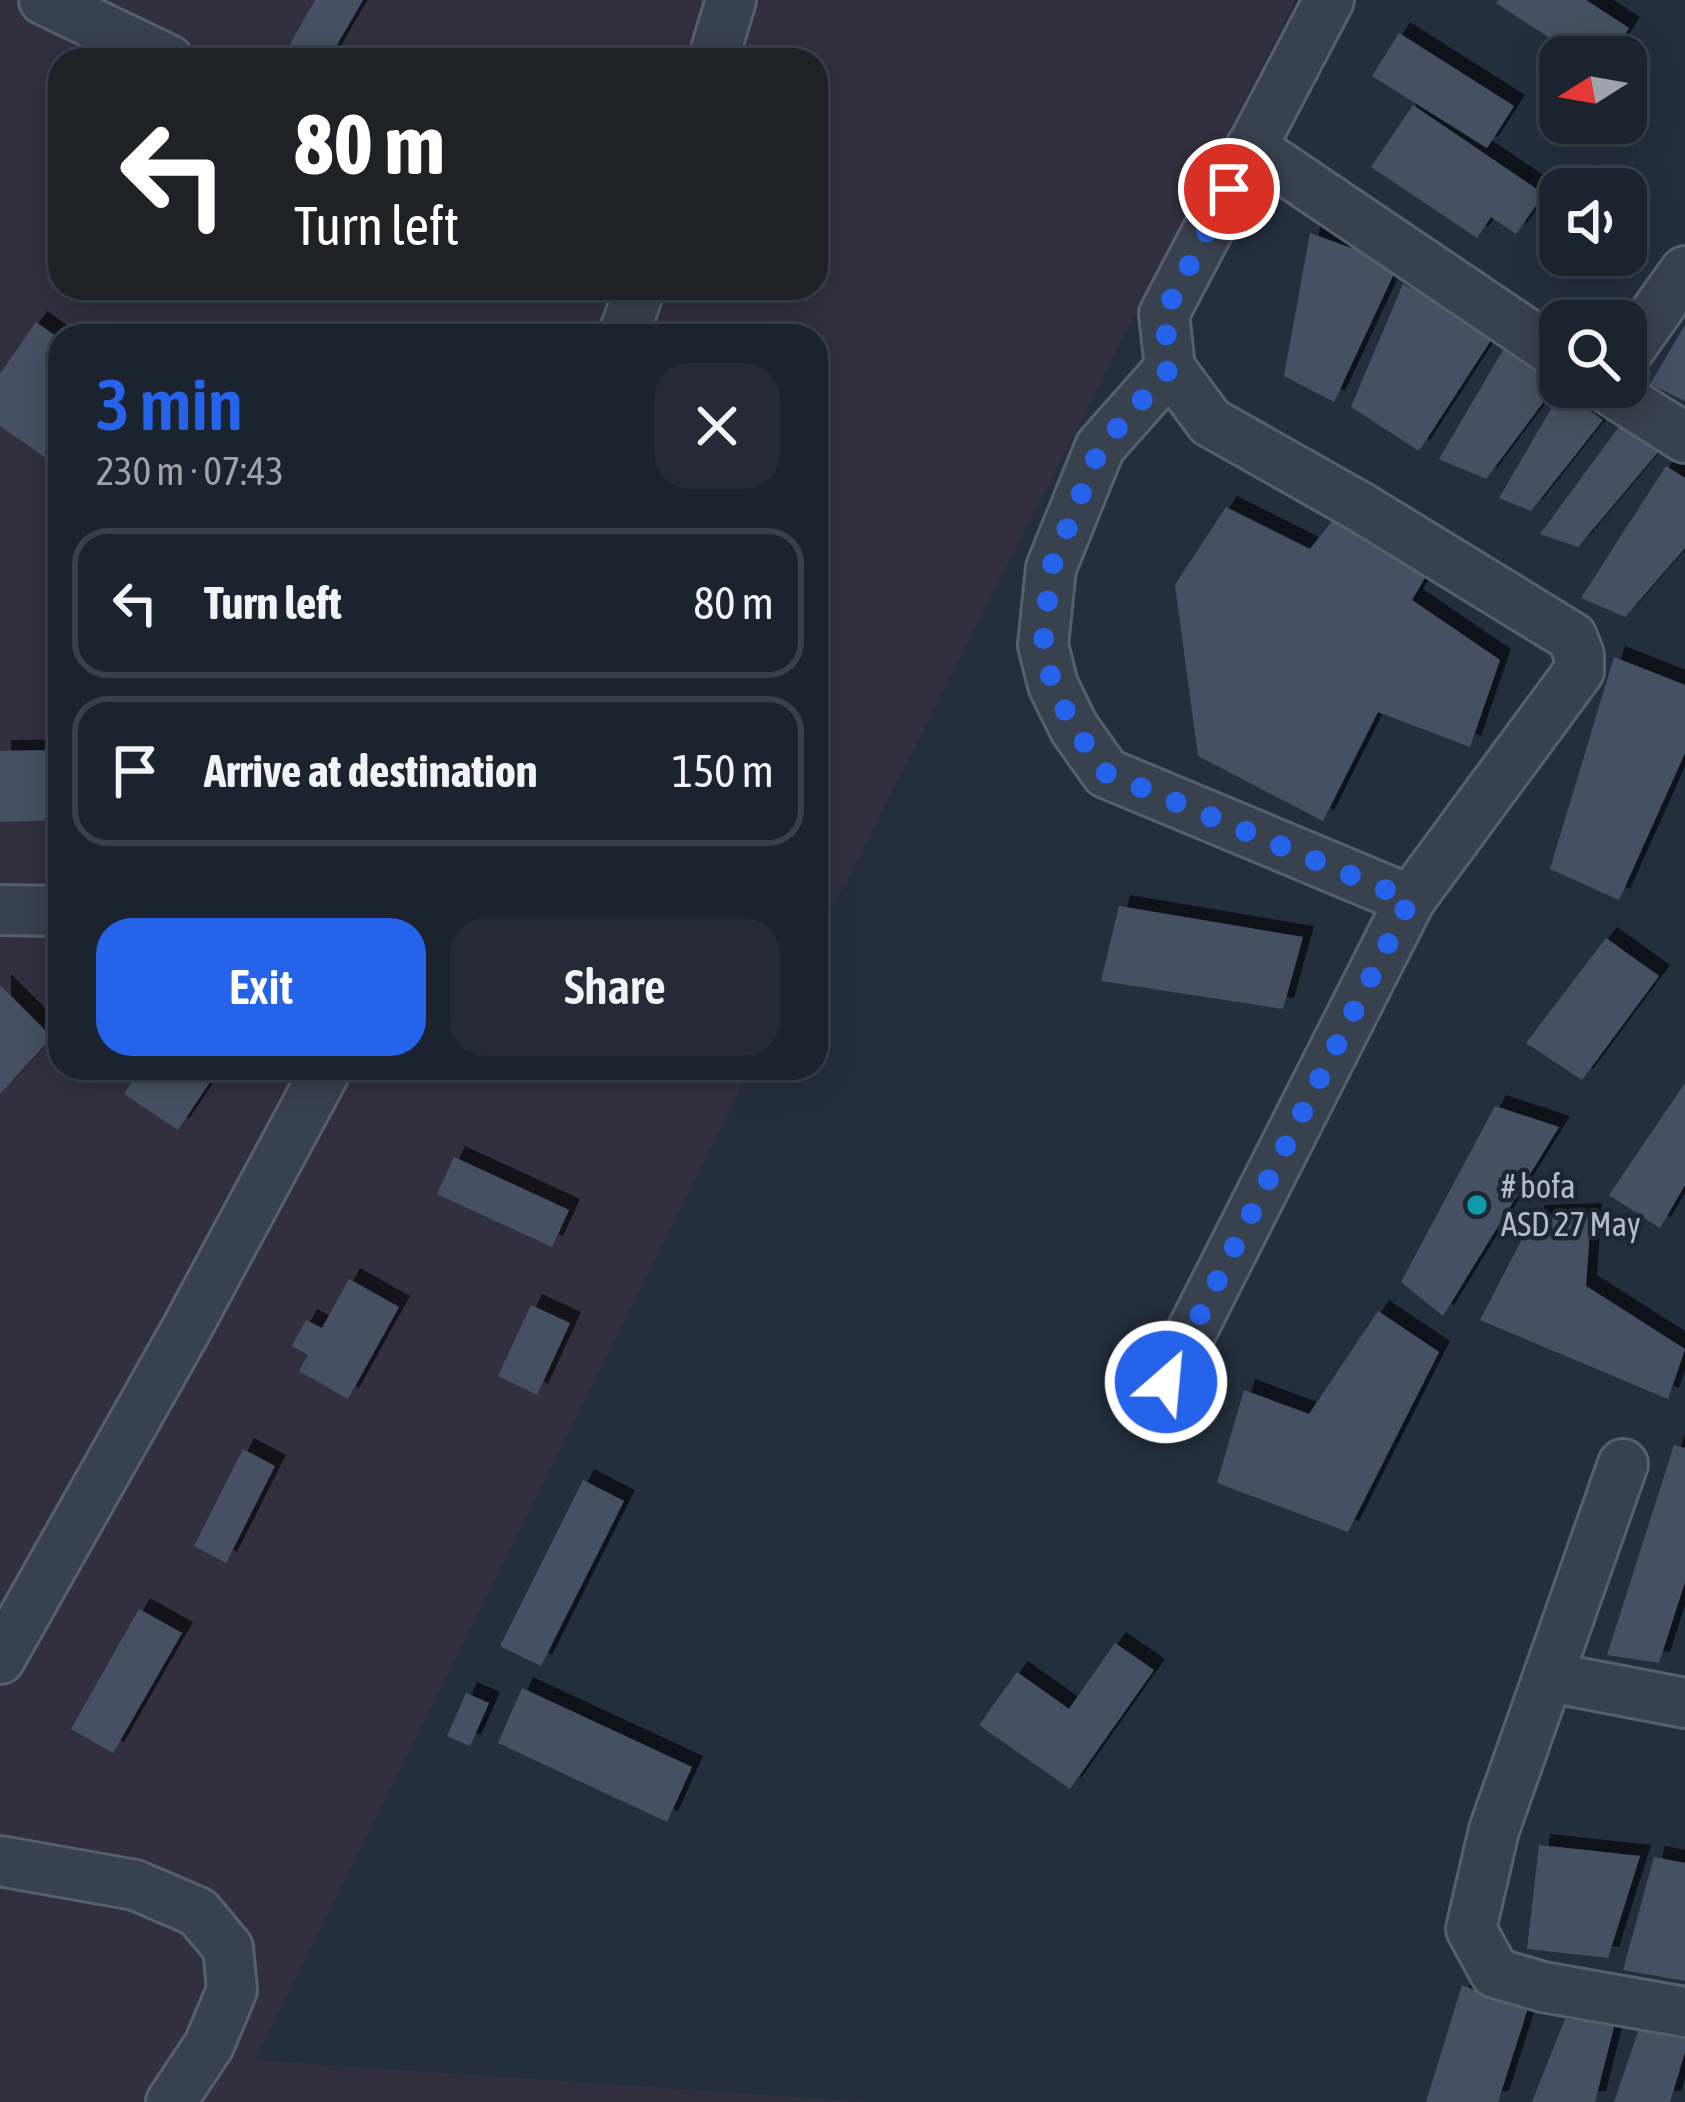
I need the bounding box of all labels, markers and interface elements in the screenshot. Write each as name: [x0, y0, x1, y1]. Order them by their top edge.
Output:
north arrow: [1539, 36, 1647, 144]
map controls: [1539, 36, 1647, 408]
icon: left: [96, 96, 252, 252]
text: 80 m: [294, 96, 445, 192]
pin: [1178, 138, 1280, 240]
icon: arrive: [1196, 156, 1262, 222]
button: sound: [1539, 168, 1647, 276]
text: Turn left: [294, 195, 459, 256]
button: search: [1539, 300, 1647, 408]
text: 3 min: [96, 363, 243, 445]
button: close: [654, 363, 780, 489]
text: 230 m · 07:43: [96, 449, 284, 493]
icon: left: [102, 570, 168, 636]
text: Turn left: [204, 577, 342, 629]
text: 80 m: [693, 577, 774, 629]
icon: arrive: [102, 738, 168, 804]
text: Arrive at destination: [204, 745, 538, 797]
text: 150 m: [672, 745, 774, 797]
button: Exit: [96, 918, 426, 1056]
button: Share: [450, 918, 780, 1056]
place label: # bofa ASD 27 May: [1501, 1167, 1641, 1243]
marker: # bofa ASD 27 May: [1464, 1192, 1490, 1218]
position arrow: [1103, 1319, 1229, 1445]

